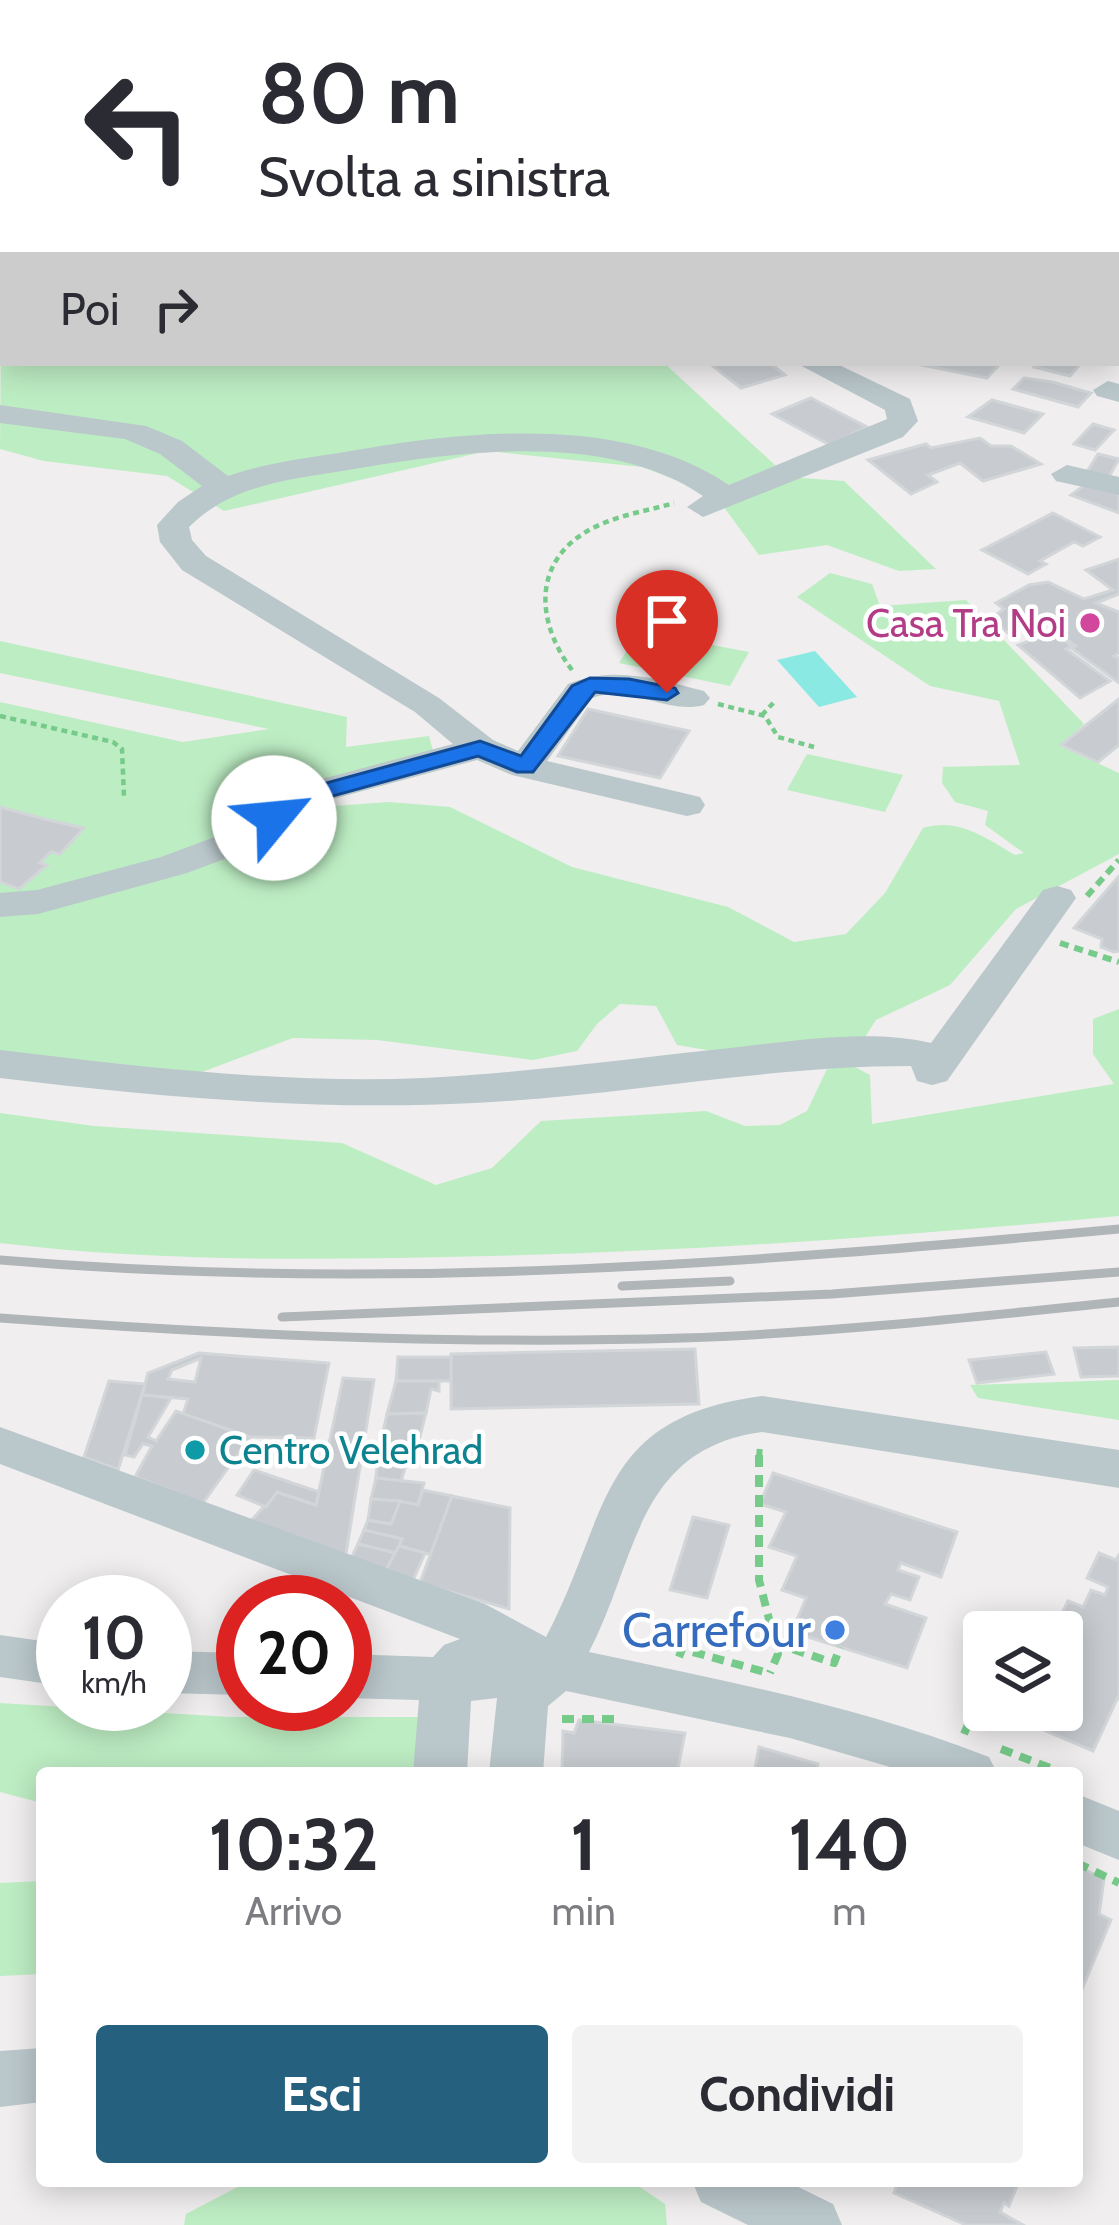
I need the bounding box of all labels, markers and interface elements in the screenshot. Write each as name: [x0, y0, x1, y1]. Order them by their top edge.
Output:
text: 80 m: [258, 42, 460, 144]
icon: left: [60, 48, 216, 204]
text: Svolta a sinistra: [258, 144, 610, 210]
icon: right: [143, 276, 209, 342]
text: Poi: [60, 282, 119, 336]
pin: [616, 570, 718, 693]
icon: arrive: [634, 588, 700, 654]
place label: Casa Tra Noi: [866, 599, 1066, 647]
marker: Casa Tra Noi: [1077, 610, 1103, 636]
position arrow: [211, 755, 337, 881]
place label: Centro Velehrad: [219, 1426, 483, 1474]
marker: Centro Velehrad: [182, 1437, 208, 1463]
speed limit sign: 20: [216, 1575, 372, 1731]
text: 10: [82, 1601, 146, 1674]
place label: Carrefour: [622, 1601, 812, 1659]
map controls: [963, 1611, 1083, 1731]
button: layers: [963, 1611, 1083, 1731]
marker: Carrefour: [822, 1617, 848, 1643]
text: km/h: [81, 1664, 147, 1701]
text: 10:32: [209, 1801, 379, 1888]
text: 1: [570, 1801, 597, 1888]
text: 140: [788, 1801, 910, 1888]
text: Arrivo: [245, 1887, 342, 1935]
text: min: [551, 1887, 616, 1935]
text: m: [832, 1887, 866, 1935]
button: Esci: [96, 2025, 548, 2163]
button: Condividi: [572, 2025, 1023, 2163]

